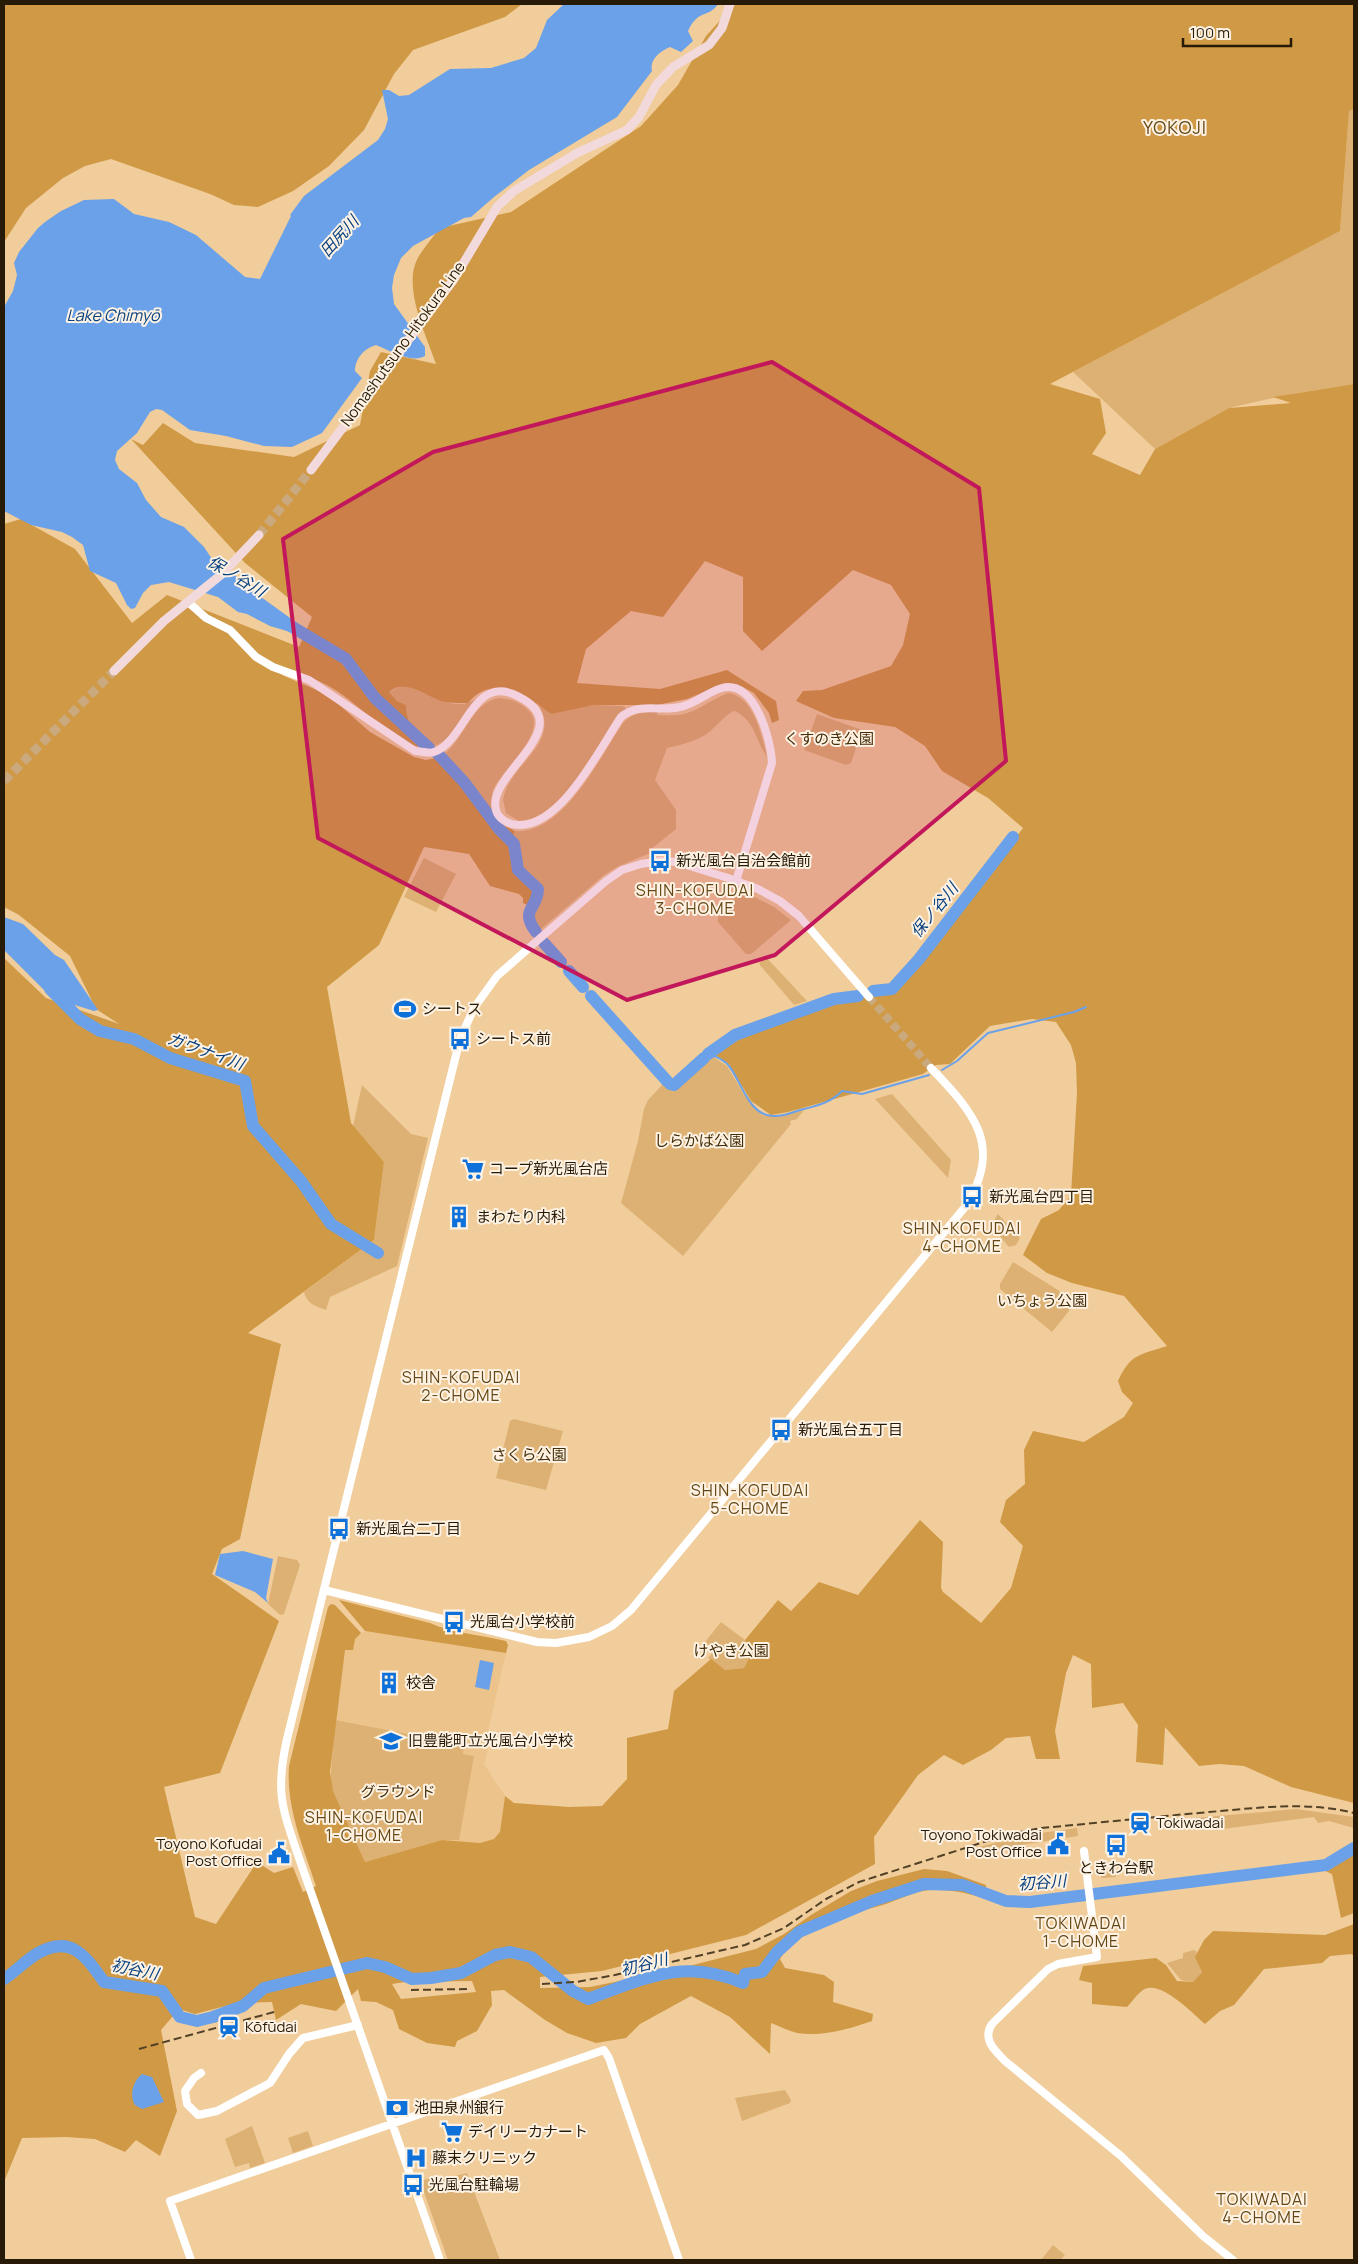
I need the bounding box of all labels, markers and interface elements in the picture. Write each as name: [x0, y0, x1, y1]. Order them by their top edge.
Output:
scale bar: [1183, 15, 1290, 47]
text: 100 m: [1190, 22, 1230, 43]
district label: YOKOJI: [1143, 115, 1207, 139]
water label: 田尻川: [315, 209, 365, 261]
street label: Nomashutsuno Hitokura Line: [336, 257, 470, 431]
water label: Lake Chimyō: [67, 304, 161, 326]
water label: 保ノ谷川: [204, 550, 272, 603]
park label: くすのき公園: [784, 728, 874, 749]
bus stop icon: 新光風台自治会館前: [647, 848, 673, 874]
place label: 新光風台自治会館前: [676, 850, 811, 871]
water label: 保ノ谷川: [905, 877, 964, 942]
district label: SHIN-KOFUDAI 3-CHOME: [636, 879, 754, 919]
sports icon: シートス: [392, 996, 418, 1022]
place label: シートス: [422, 998, 482, 1019]
bus stop icon: シートス前: [447, 1026, 473, 1052]
water label: ガウナイ川: [165, 1027, 249, 1076]
place label: シートス前: [476, 1028, 551, 1049]
park label: しらかば公園: [654, 1130, 744, 1151]
supermarket icon: コープ新光風台店: [460, 1156, 486, 1182]
place label: コープ新光風台店: [489, 1158, 608, 1179]
bus stop icon: 新光風台四丁目: [959, 1184, 985, 1210]
place label: 新光風台四丁目: [989, 1186, 1094, 1207]
building icon: まわたり内科: [446, 1204, 472, 1230]
place label: まわたり内科: [476, 1206, 566, 1227]
district label: SHIN-KOFUDAI 4-CHOME: [903, 1217, 1021, 1257]
park label: いちょう公園: [997, 1290, 1087, 1311]
district label: SHIN-KOFUDAI 2-CHOME: [402, 1366, 520, 1406]
bus stop icon: 新光風台五丁目: [768, 1417, 794, 1443]
place label: 新光風台五丁目: [798, 1419, 903, 1440]
park label: さくら公園: [491, 1444, 567, 1465]
district label: SHIN-KOFUDAI 5-CHOME: [691, 1479, 809, 1519]
bus stop icon: 新光風台二丁目: [326, 1516, 352, 1542]
place label: 新光風台二丁目: [356, 1518, 461, 1539]
bus stop icon: 光風台小学校前: [441, 1609, 467, 1635]
place label: 光風台小学校前: [470, 1611, 575, 1632]
park label: けやき公園: [693, 1640, 769, 1661]
building icon: 校舎: [376, 1670, 402, 1696]
place label: 校舎: [406, 1672, 436, 1693]
school or university icon: 旧豊能町立光風台小学校: [378, 1728, 404, 1754]
place label: 旧豊能町立光風台小学校: [408, 1730, 573, 1751]
park label: グラウンド: [360, 1781, 436, 1802]
district label: SHIN-KOFUDAI 1-CHOME: [305, 1806, 423, 1846]
station icon: Tokiwadai: [1127, 1810, 1153, 1836]
place label: Tokiwadai: [1156, 1812, 1224, 1833]
place label: Toyono Tokiwadai Post Office: [921, 1824, 1042, 1862]
public building icon: Toyono Tokiwadai Post Office: [1045, 1831, 1071, 1857]
bus stop icon: ときわ台駅: [1103, 1832, 1129, 1858]
place label: Toyono Kofudai Post Office: [156, 1833, 262, 1871]
public building icon: Toyono Kofudai Post Office: [266, 1840, 292, 1866]
place label: ときわ台駅: [1078, 1857, 1154, 1878]
water label: 初谷川: [1017, 1869, 1069, 1895]
district label: TOKIWADAI 1-CHOME: [1035, 1912, 1127, 1952]
water label: 初谷川: [618, 1947, 672, 1980]
water label: 初谷川: [109, 1953, 163, 1985]
station icon: Kōfūdai: [216, 2014, 242, 2040]
place label: Kōfūdai: [245, 2016, 297, 2037]
bank icon: 池田泉州銀行: [384, 2095, 410, 2121]
place label: 池田泉州銀行: [414, 2097, 504, 2118]
supermarket icon: デイリーカナート: [439, 2119, 465, 2145]
place label: デイリーカナート: [468, 2121, 588, 2142]
hospital icon: 藤末クリニック: [403, 2145, 429, 2171]
place label: 藤末クリニック: [432, 2147, 537, 2168]
bus stop icon: 光風台駐輪場: [400, 2172, 426, 2198]
place label: 光風台駐輪場: [429, 2174, 519, 2195]
district label: TOKIWADAI 4-CHOME: [1216, 2188, 1308, 2228]

